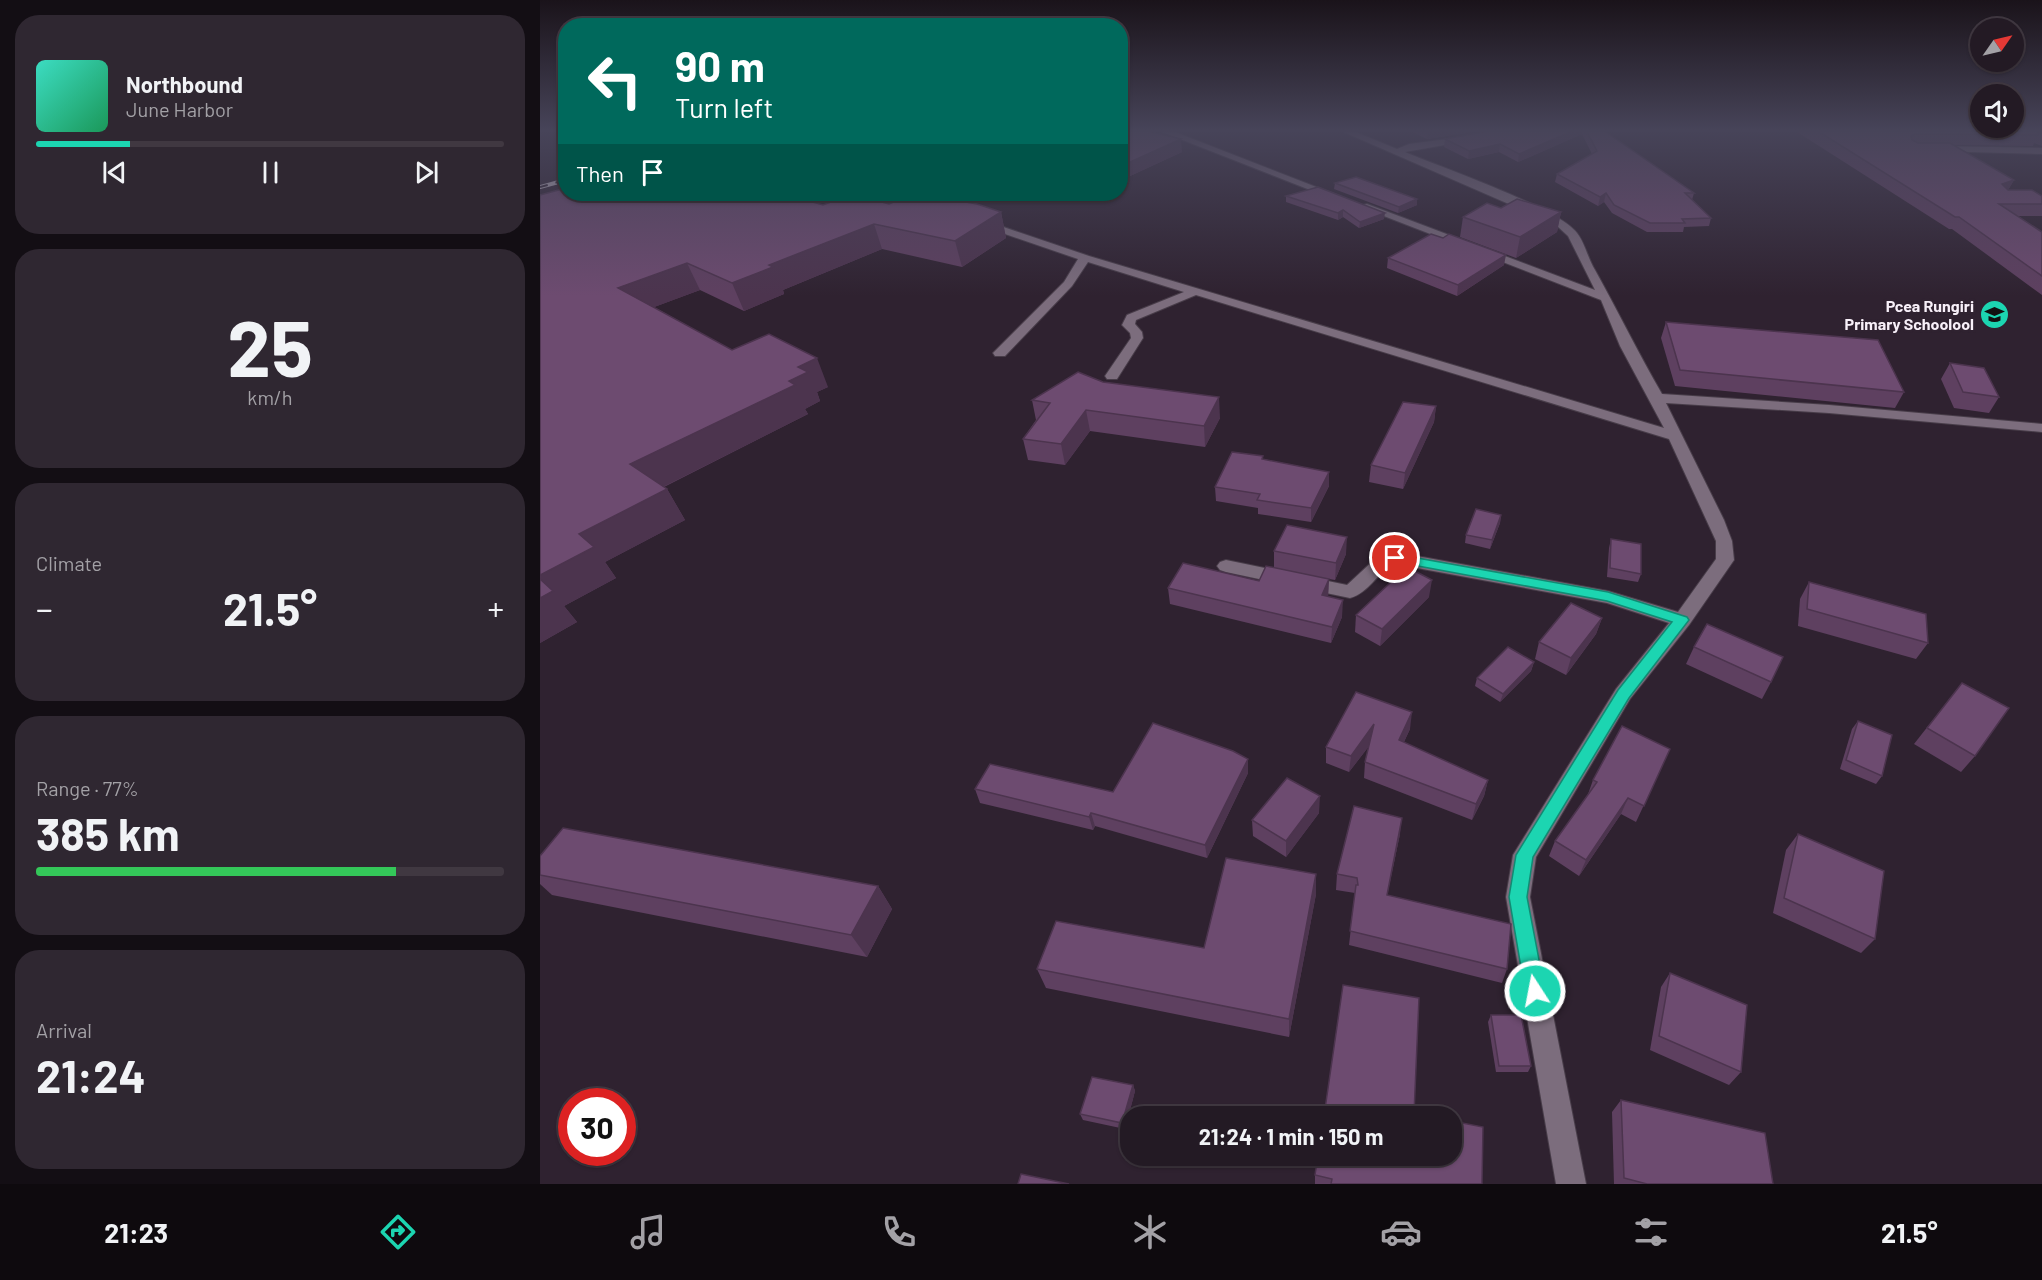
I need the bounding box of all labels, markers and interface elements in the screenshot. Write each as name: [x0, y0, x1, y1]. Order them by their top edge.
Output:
north arrow: [1970, 18, 2024, 72]
map controls: [1970, 18, 2024, 138]
text: 90 m: [675, 40, 765, 90]
icon: left: [576, 42, 654, 120]
text: Northbound: [126, 71, 243, 97]
button: sound: [1970, 84, 2024, 138]
text: Turn left: [675, 91, 773, 123]
text: June Harbor: [126, 97, 233, 121]
icon: previous: [98, 156, 131, 189]
icon: pause: [254, 156, 287, 189]
icon: next: [410, 156, 443, 189]
icon: arrive: [636, 156, 669, 189]
text: Then: [576, 160, 624, 186]
place label: Pcea Rungiri Primary Schoolool: [1845, 296, 1974, 333]
text: 25: [227, 299, 313, 393]
school or university icon: Pcea Rungiri Primary Schoolool: [1979, 299, 2011, 331]
text: km/h: [247, 385, 293, 409]
pin: [1369, 532, 1420, 583]
icon: arrive: [1378, 541, 1411, 574]
text: Climate: [36, 551, 102, 575]
text: 21.5°: [223, 581, 317, 635]
text: −: [36, 588, 53, 628]
text: +: [488, 588, 504, 628]
text: Range · 77%: [36, 776, 139, 800]
text: 385 km: [36, 806, 179, 860]
position arrow: [1503, 959, 1567, 1023]
text: Arrival: [36, 1018, 92, 1042]
text: 21:24: [36, 1048, 146, 1102]
speed limit sign: 30: [558, 1088, 636, 1166]
text: 21:24 · 1 min · 150 m: [1199, 1123, 1383, 1149]
icon: directions: [377, 1211, 419, 1253]
icon: music: [627, 1211, 669, 1253]
icon: phone: [878, 1211, 920, 1253]
icon: climate: [1129, 1211, 1171, 1253]
icon: car: [1380, 1211, 1422, 1253]
icon: filters: [1630, 1211, 1672, 1253]
text: 21:23: [104, 1216, 168, 1248]
text: 21.5°: [1881, 1216, 1938, 1248]

